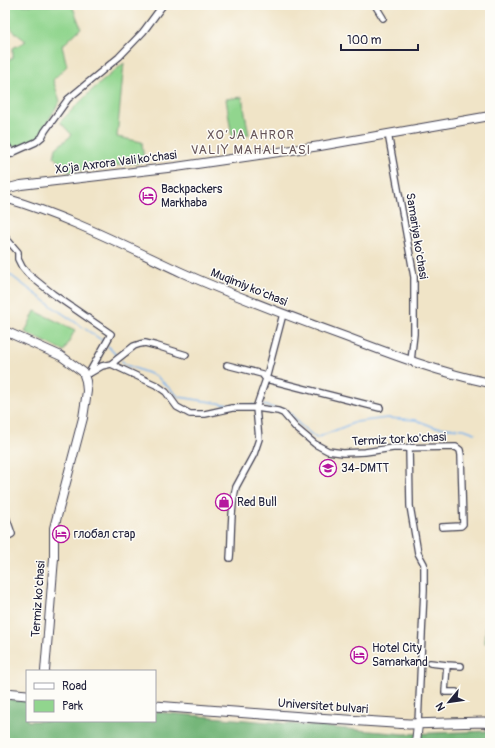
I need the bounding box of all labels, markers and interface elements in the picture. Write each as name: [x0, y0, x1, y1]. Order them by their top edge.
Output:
scale bar: [341, 26, 418, 52]
text: 100 m: [347, 33, 382, 48]
district label: XO‘JA AHROR VALIY MAHALLASI: [191, 127, 311, 158]
street label: Xo'ja Axrora Vali ko'chasi: [54, 148, 178, 177]
place label: Backpackers Markhaba: [161, 182, 223, 211]
hotel icon: Backpackers Markhaba: [138, 186, 158, 206]
street label: Samariya ko'chasi: [402, 192, 431, 280]
street label: Muqimiy ko'chasi: [208, 265, 289, 310]
street label: Termiz tor ko'chasi: [351, 430, 447, 449]
school or university icon: 34-DMTT: [318, 458, 338, 478]
place label: 34-DMTT: [341, 461, 390, 476]
shop icon: Red Bull: [214, 492, 234, 512]
place label: Red Bull: [237, 495, 277, 510]
hotel icon: глобал стар: [51, 524, 71, 544]
place label: глобал стар: [74, 527, 136, 542]
street label: Termiz ko'chasi: [28, 560, 49, 638]
place label: Hotel City Samarkand: [372, 641, 428, 670]
hotel icon: Hotel City Samarkand: [349, 645, 369, 665]
legend: [26, 670, 156, 722]
text: Road: [62, 679, 87, 694]
north arrow: [429, 682, 469, 722]
street label: Universitet bulvari: [277, 696, 369, 717]
text: Park: [62, 699, 83, 714]
text: N: [433, 700, 448, 713]

